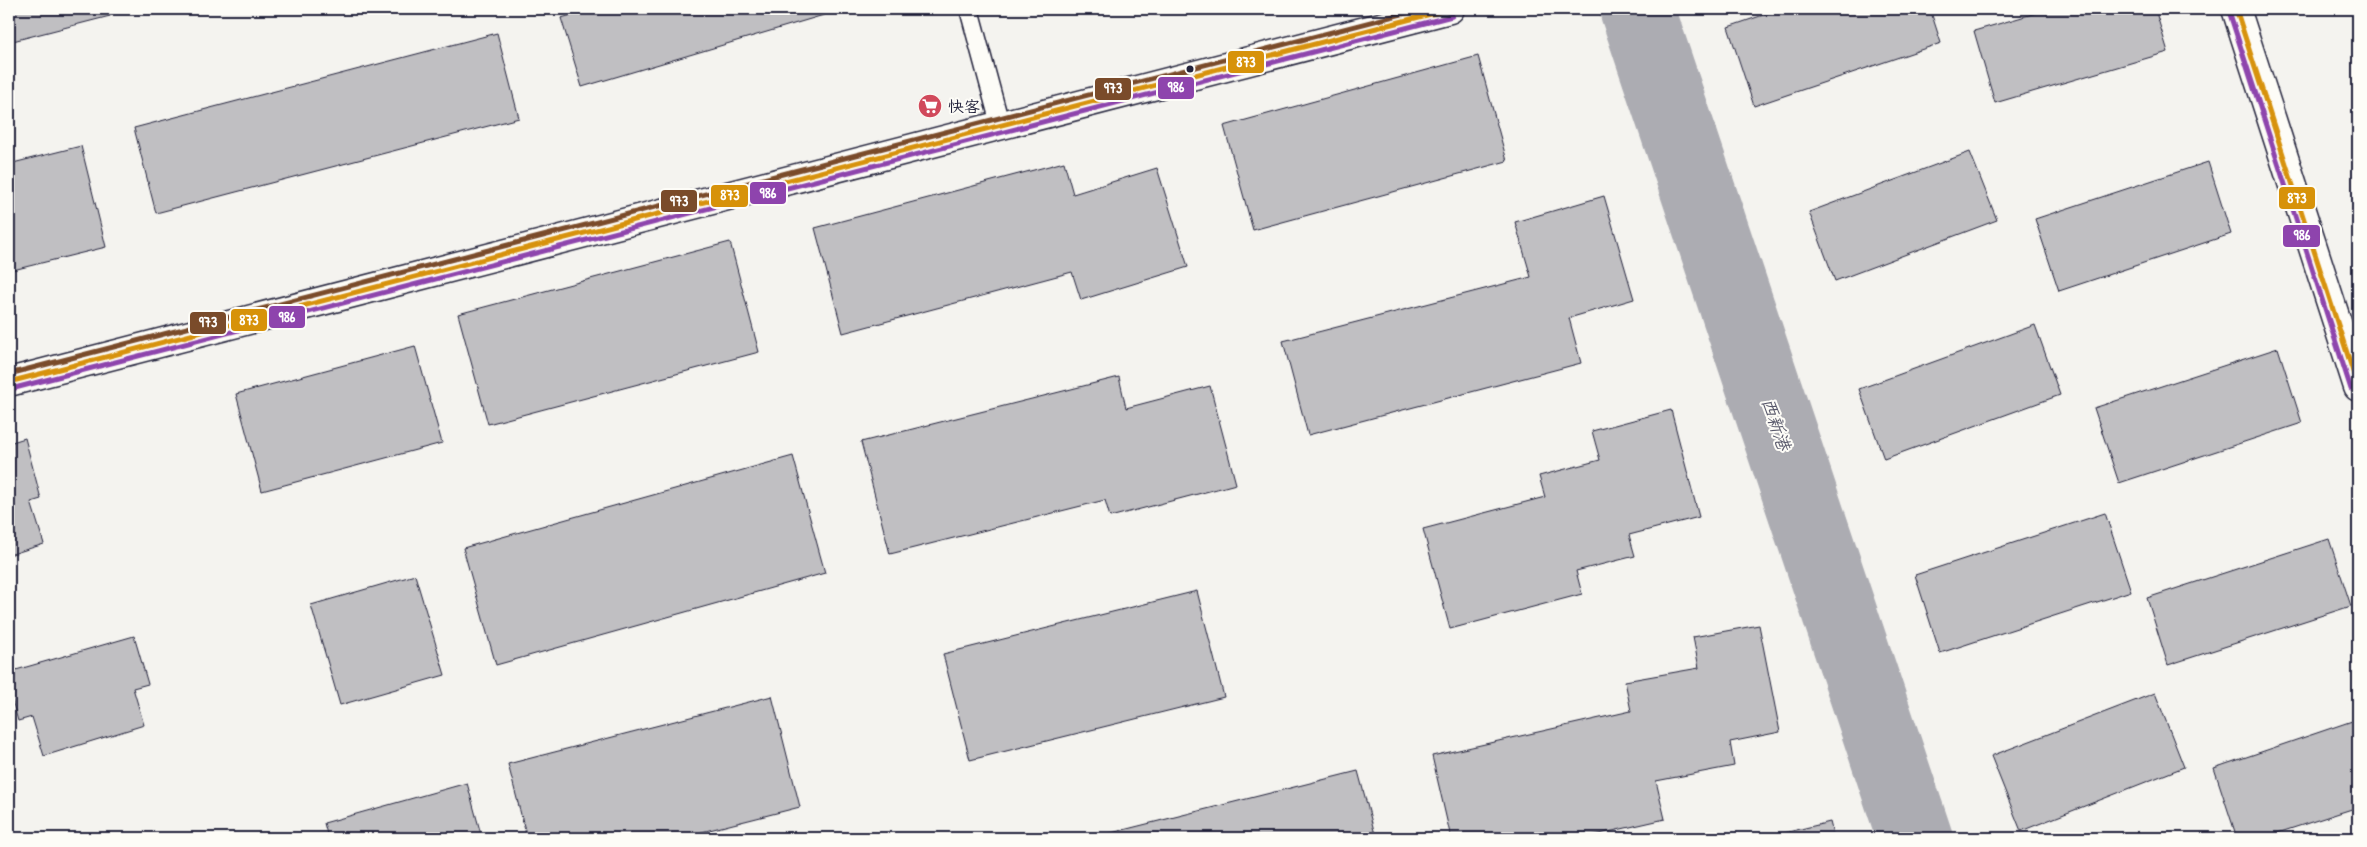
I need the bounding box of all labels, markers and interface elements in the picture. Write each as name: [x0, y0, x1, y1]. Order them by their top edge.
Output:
line badge: 873: [1227, 50, 1265, 74]
text: 873: [1236, 52, 1256, 71]
unlabelled marker: [1185, 64, 1195, 74]
line badge: 986: [1157, 76, 1195, 100]
line badge: 973: [1094, 77, 1132, 101]
text: 986: [1168, 77, 1185, 96]
text: 973: [1104, 78, 1123, 97]
supermarket icon: 快客: [917, 93, 943, 119]
place label: 快客: [948, 95, 980, 117]
line badge: 986: [749, 181, 787, 205]
text: 986: [760, 183, 777, 202]
line badge: 873: [710, 184, 749, 208]
text: 873: [720, 185, 740, 204]
line badge: 873: [2278, 186, 2316, 210]
text: 873: [2287, 188, 2307, 207]
line badge: 973: [660, 189, 698, 213]
text: 973: [670, 191, 689, 210]
line badge: 986: [2282, 224, 2321, 248]
text: 986: [2294, 225, 2311, 244]
line badge: 986: [268, 305, 306, 329]
text: 986: [279, 307, 296, 326]
line badge: 873: [230, 308, 268, 332]
text: 873: [239, 310, 259, 329]
line badge: 973: [189, 311, 227, 335]
text: 973: [199, 312, 218, 331]
water label: 西新港: [1756, 394, 1798, 455]

